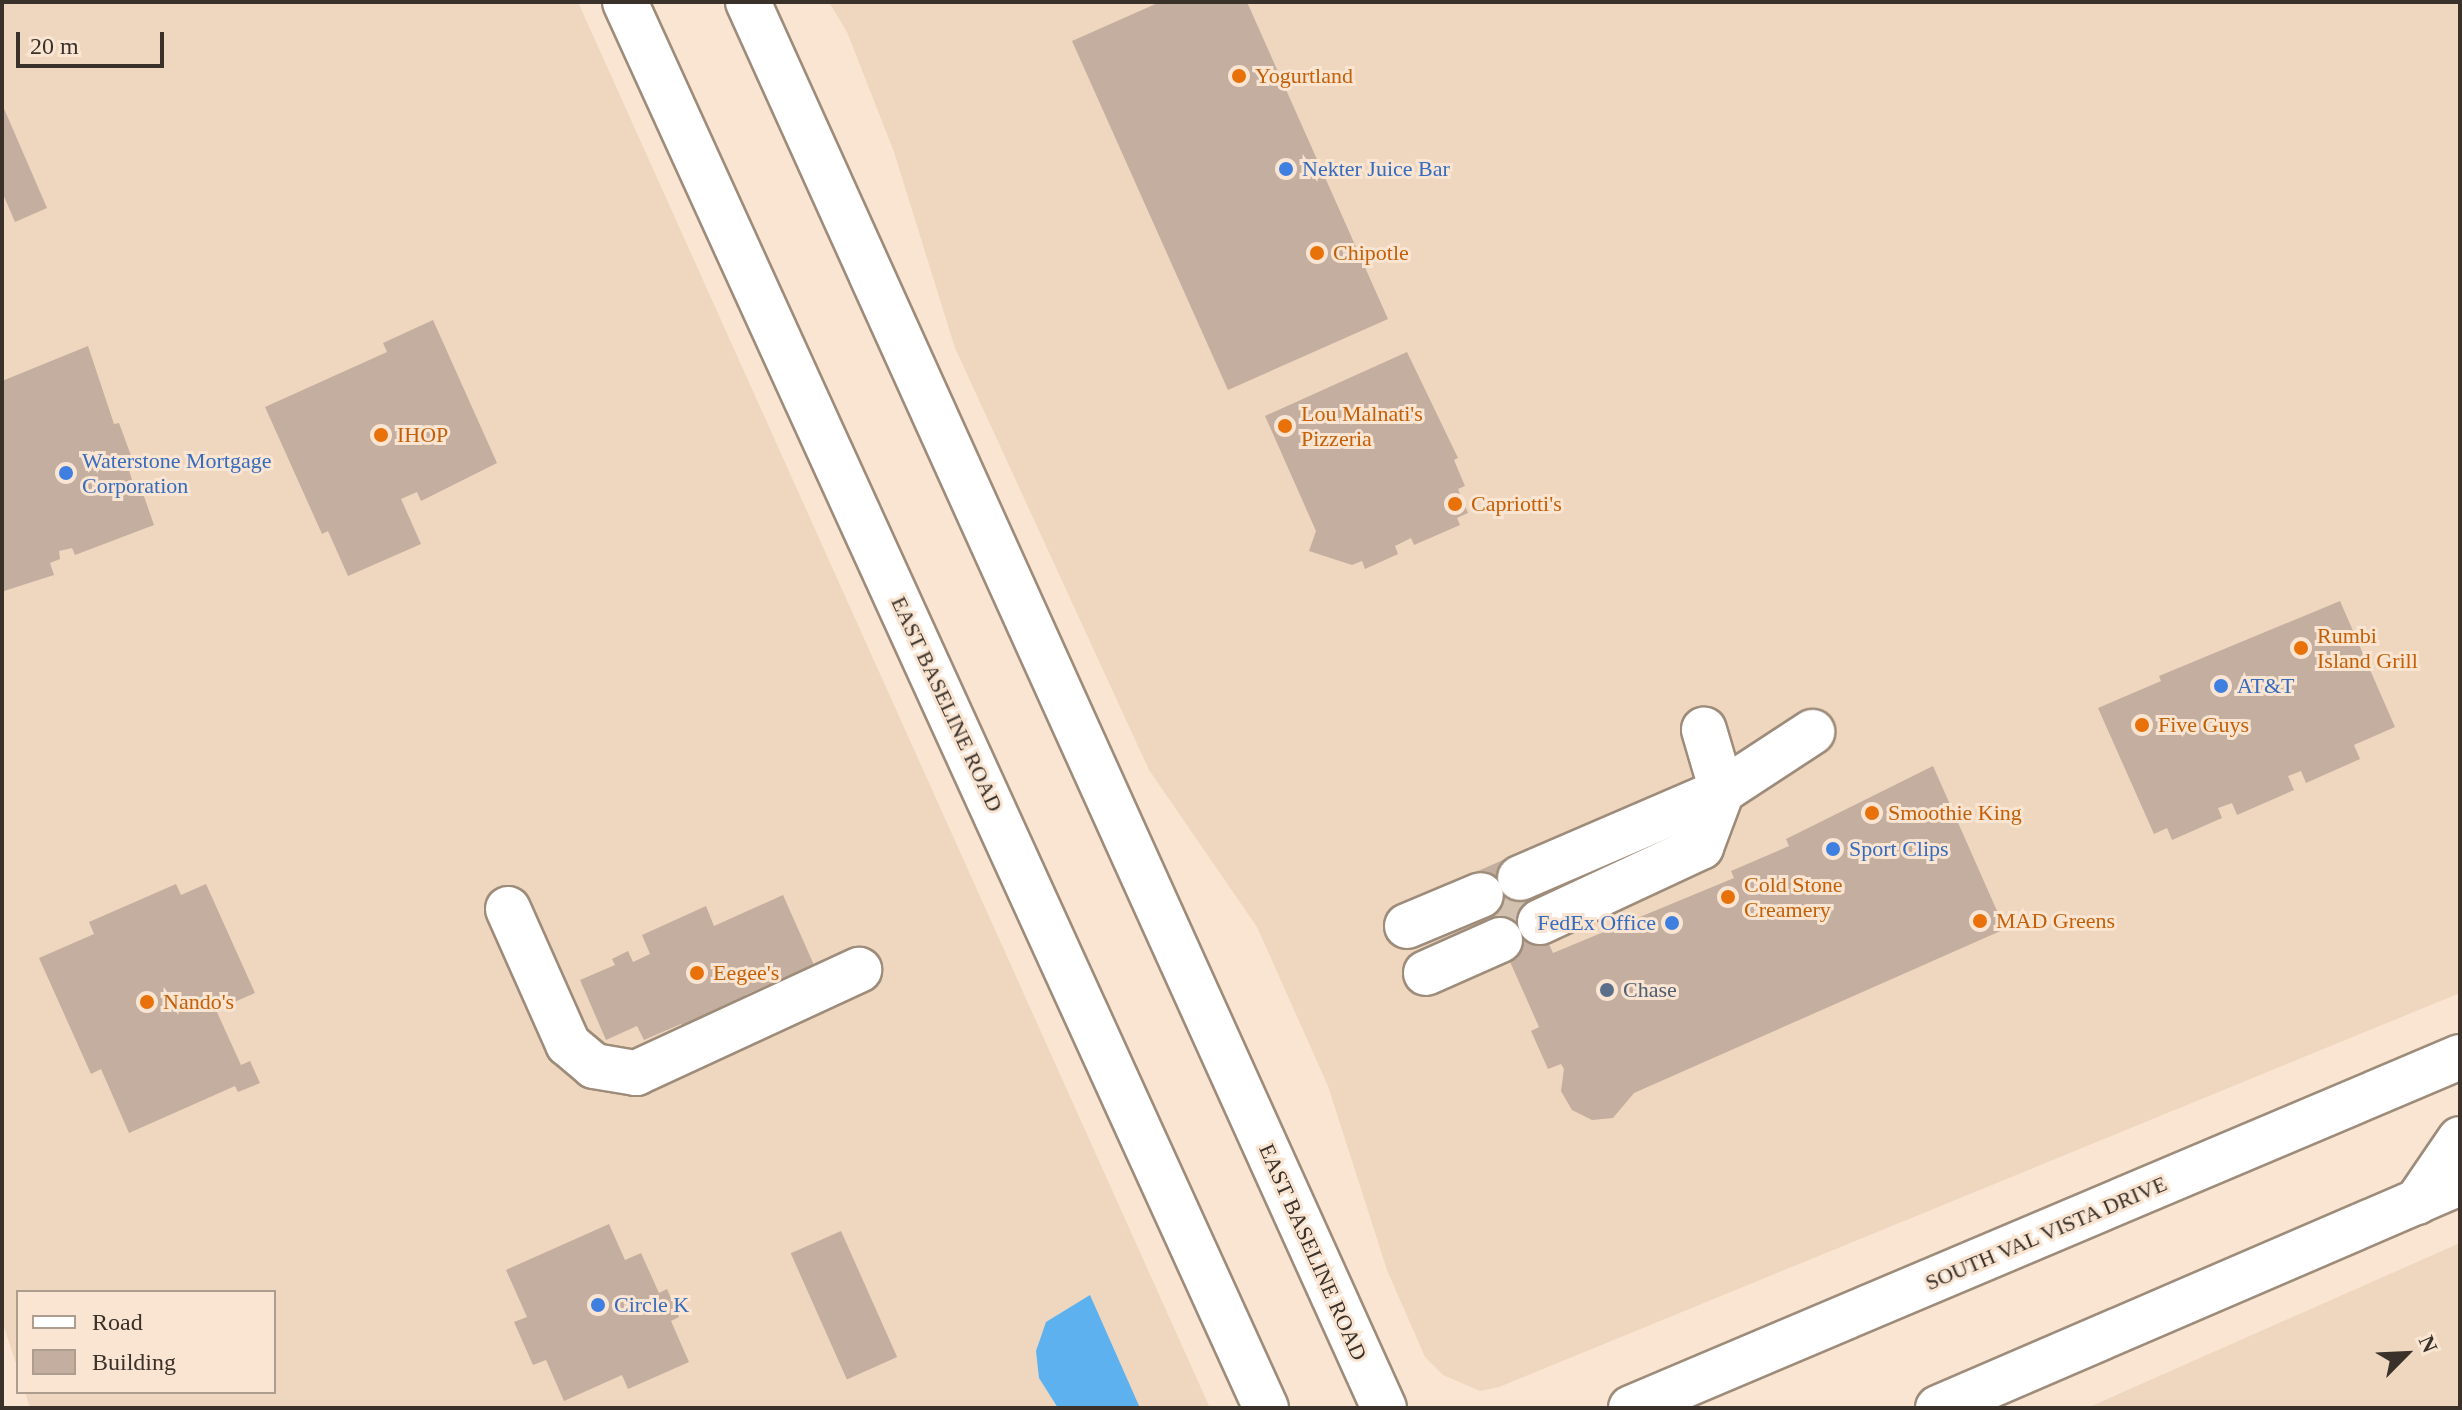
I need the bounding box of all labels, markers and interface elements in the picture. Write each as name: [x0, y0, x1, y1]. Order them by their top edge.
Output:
scale bar: [20, 16, 168, 66]
text: 20 m: [30, 33, 79, 59]
place label: Yogurtland: [1255, 63, 1353, 89]
marker: Yogurtland: [1230, 67, 1248, 85]
place label: Nekter Juice Bar: [1302, 156, 1450, 182]
marker: Nekter Juice Bar: [1277, 160, 1295, 178]
place label: Chipotle: [1333, 240, 1409, 266]
marker: Chipotle: [1308, 244, 1326, 262]
place label: Lou Malnati's Pizzeria: [1301, 400, 1423, 452]
marker: Lou Malnati's Pizzeria: [1276, 417, 1294, 435]
place label: IHOP: [397, 422, 448, 448]
marker: IHOP: [372, 426, 390, 444]
place label: Waterstone Mortgage Corporation: [82, 447, 271, 498]
marker: Waterstone Mortgage Corporation: [57, 464, 75, 482]
place label: Capriotti's: [1471, 491, 1562, 517]
marker: Capriotti's: [1446, 495, 1464, 513]
street label: EAST BASELINE ROAD: [885, 592, 1009, 816]
place label: Rumbi Island Grill: [2317, 622, 2418, 674]
marker: Rumbi Island Grill: [2292, 639, 2310, 657]
place label: AT&T: [2237, 673, 2294, 699]
marker: AT&T: [2212, 677, 2230, 695]
place label: Five Guys: [2158, 712, 2249, 738]
marker: Five Guys: [2133, 716, 2151, 734]
place label: Smoothie King: [1888, 800, 2022, 826]
marker: Smoothie King: [1863, 804, 1881, 822]
place label: Sport Clips: [1849, 836, 1949, 862]
marker: Sport Clips: [1824, 840, 1842, 858]
place label: Cold Stone Creamery: [1744, 871, 1842, 922]
marker: Cold Stone Creamery: [1719, 888, 1737, 906]
place label: MAD Greens: [1996, 908, 2115, 934]
place label: FedEx Office: [1537, 910, 1656, 936]
marker: MAD Greens: [1971, 912, 1989, 930]
marker: FedEx Office: [1663, 914, 1681, 932]
place label: Eegee's: [713, 960, 779, 986]
marker: Eegee's: [688, 964, 706, 982]
place label: Chase: [1623, 977, 1677, 1003]
marker: Chase: [1598, 981, 1616, 999]
place label: Nando's: [163, 989, 234, 1015]
marker: Nando's: [138, 993, 156, 1011]
street label: EAST BASELINE ROAD: [1253, 1139, 1373, 1365]
street label: SOUTH VAL VISTA DRIVE: [1920, 1170, 2172, 1296]
legend: [16, 1290, 276, 1394]
place label: Circle K: [614, 1292, 689, 1318]
marker: Circle K: [589, 1296, 607, 1314]
text: Road: [92, 1309, 143, 1335]
north arrow: [2366, 1314, 2446, 1394]
text: N: [2414, 1332, 2443, 1356]
text: Building: [92, 1349, 176, 1375]

